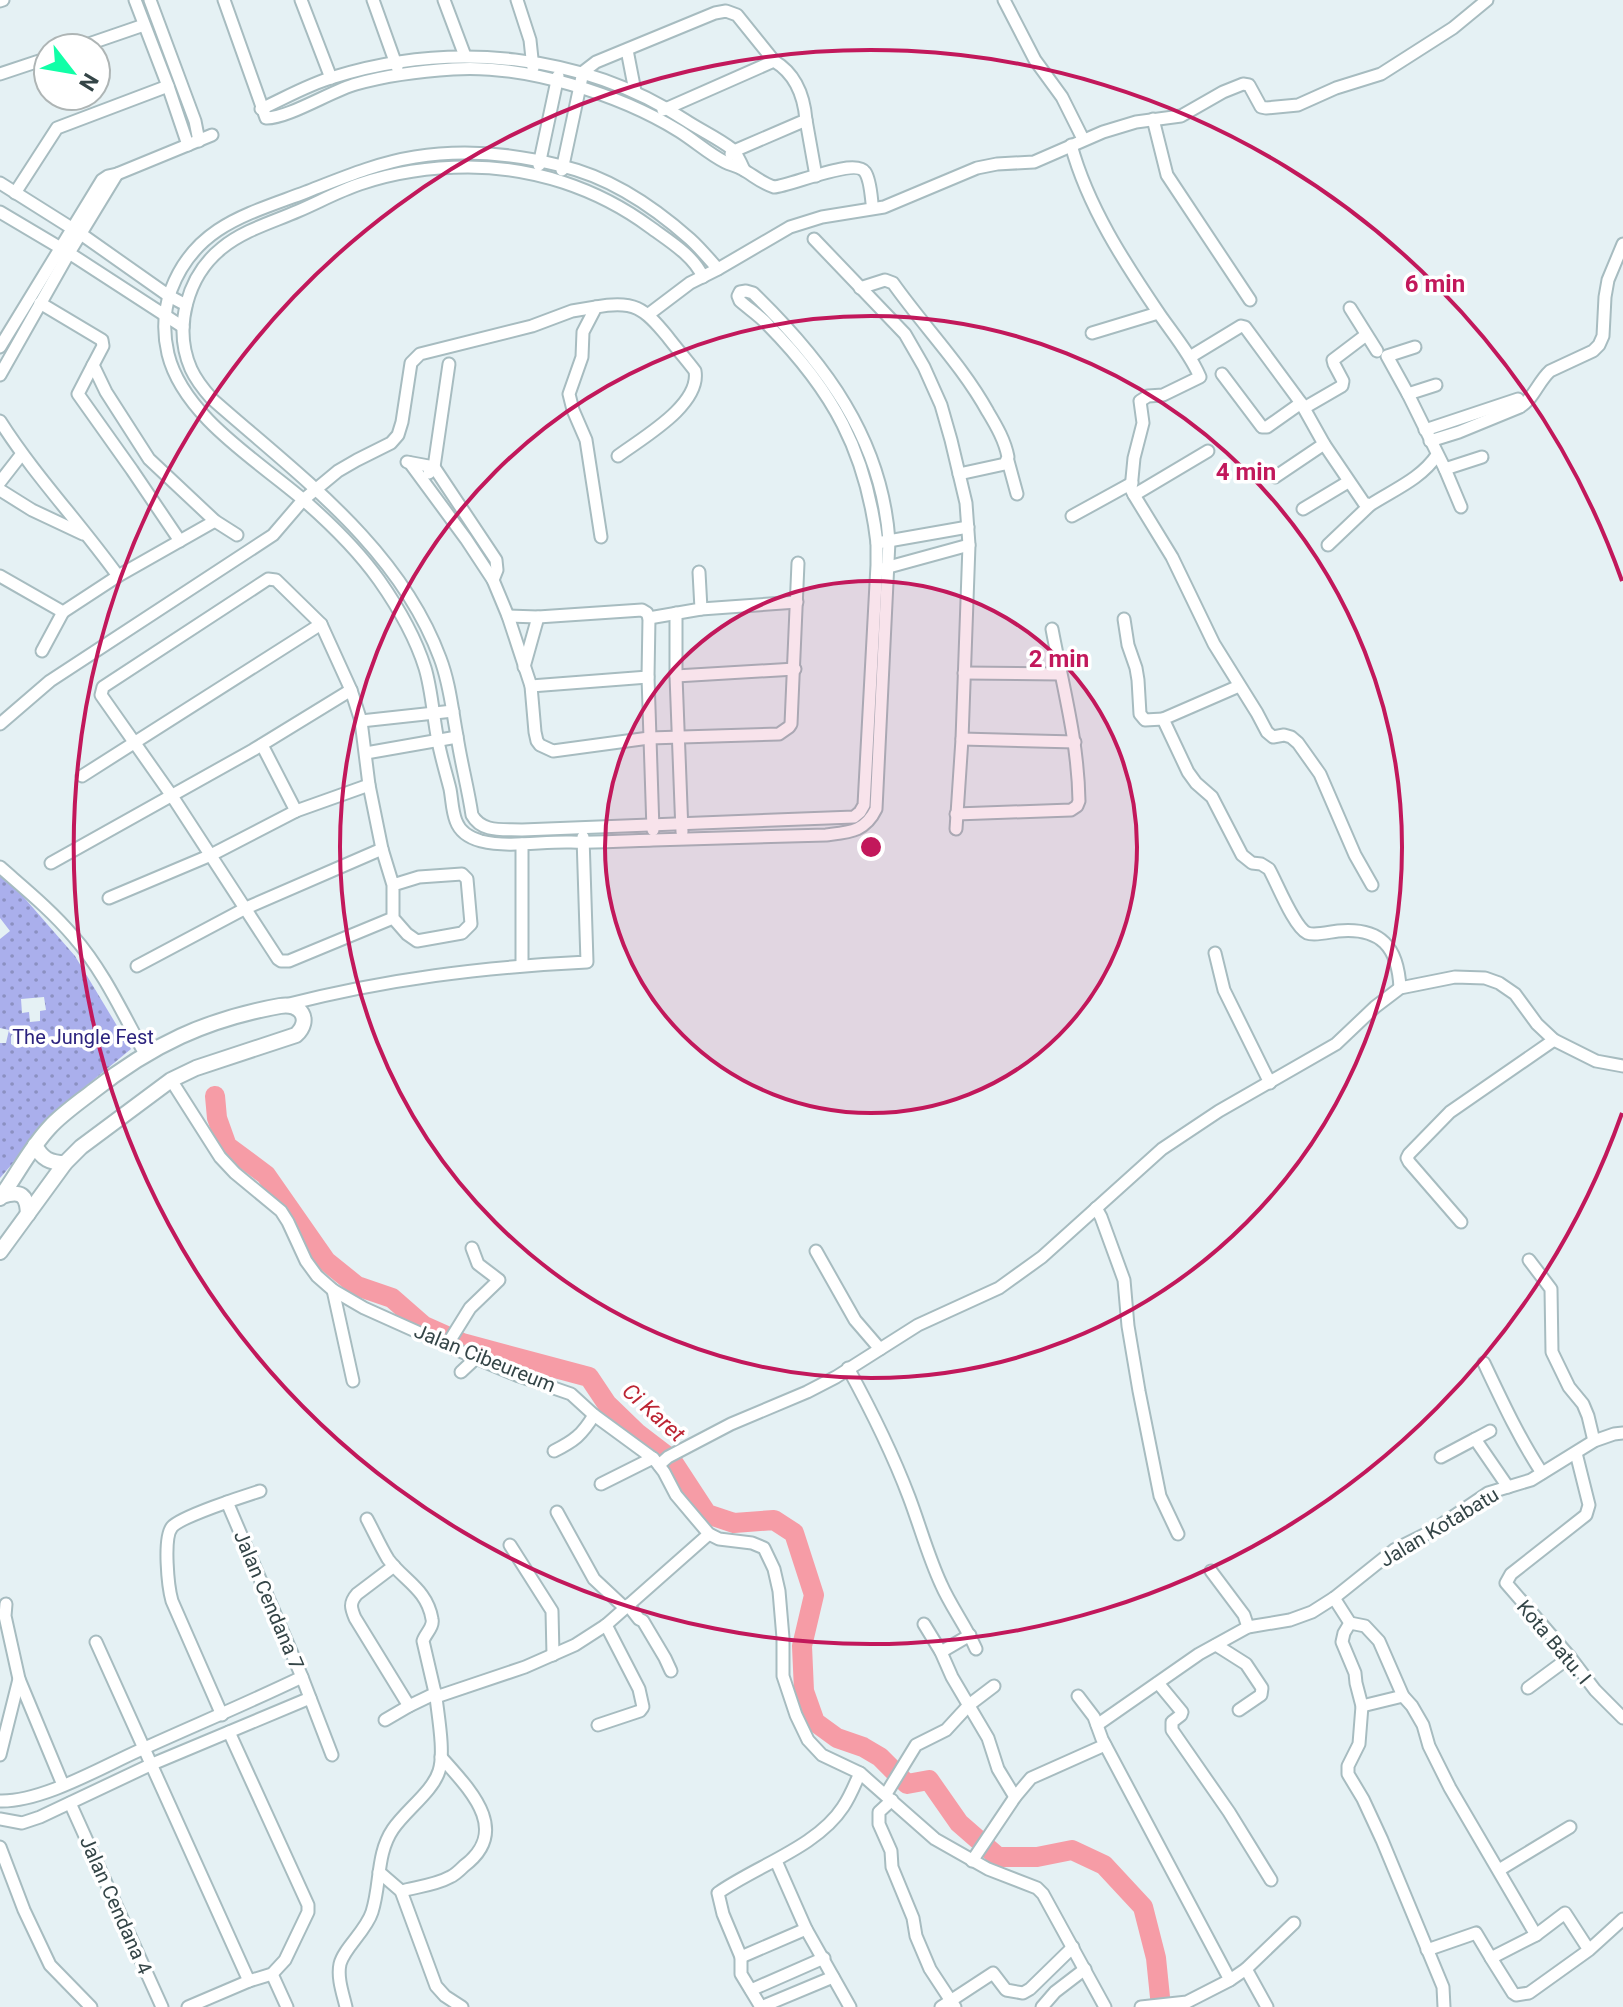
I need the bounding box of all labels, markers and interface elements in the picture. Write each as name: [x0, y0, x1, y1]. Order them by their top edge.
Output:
north arrow: [32, 32, 112, 112]
text: N: [74, 69, 103, 95]
text: 6 min: [1405, 270, 1465, 298]
text: 4 min: [1216, 458, 1276, 486]
text: 2 min: [1029, 645, 1089, 673]
centre of rings: [857, 833, 885, 861]
park label: The Jungle Fest: [12, 1025, 154, 1049]
street label: Jalan Cibeureum: [411, 1319, 559, 1397]
water label: Ci Karet: [618, 1378, 691, 1447]
street label: Jalan Kotabatu: [1375, 1482, 1503, 1572]
street label: Jalan Cendana 7: [229, 1527, 309, 1673]
street label: Kota Batu. I: [1512, 1595, 1596, 1689]
street label: Jalan Cendana 4: [75, 1832, 157, 1978]

